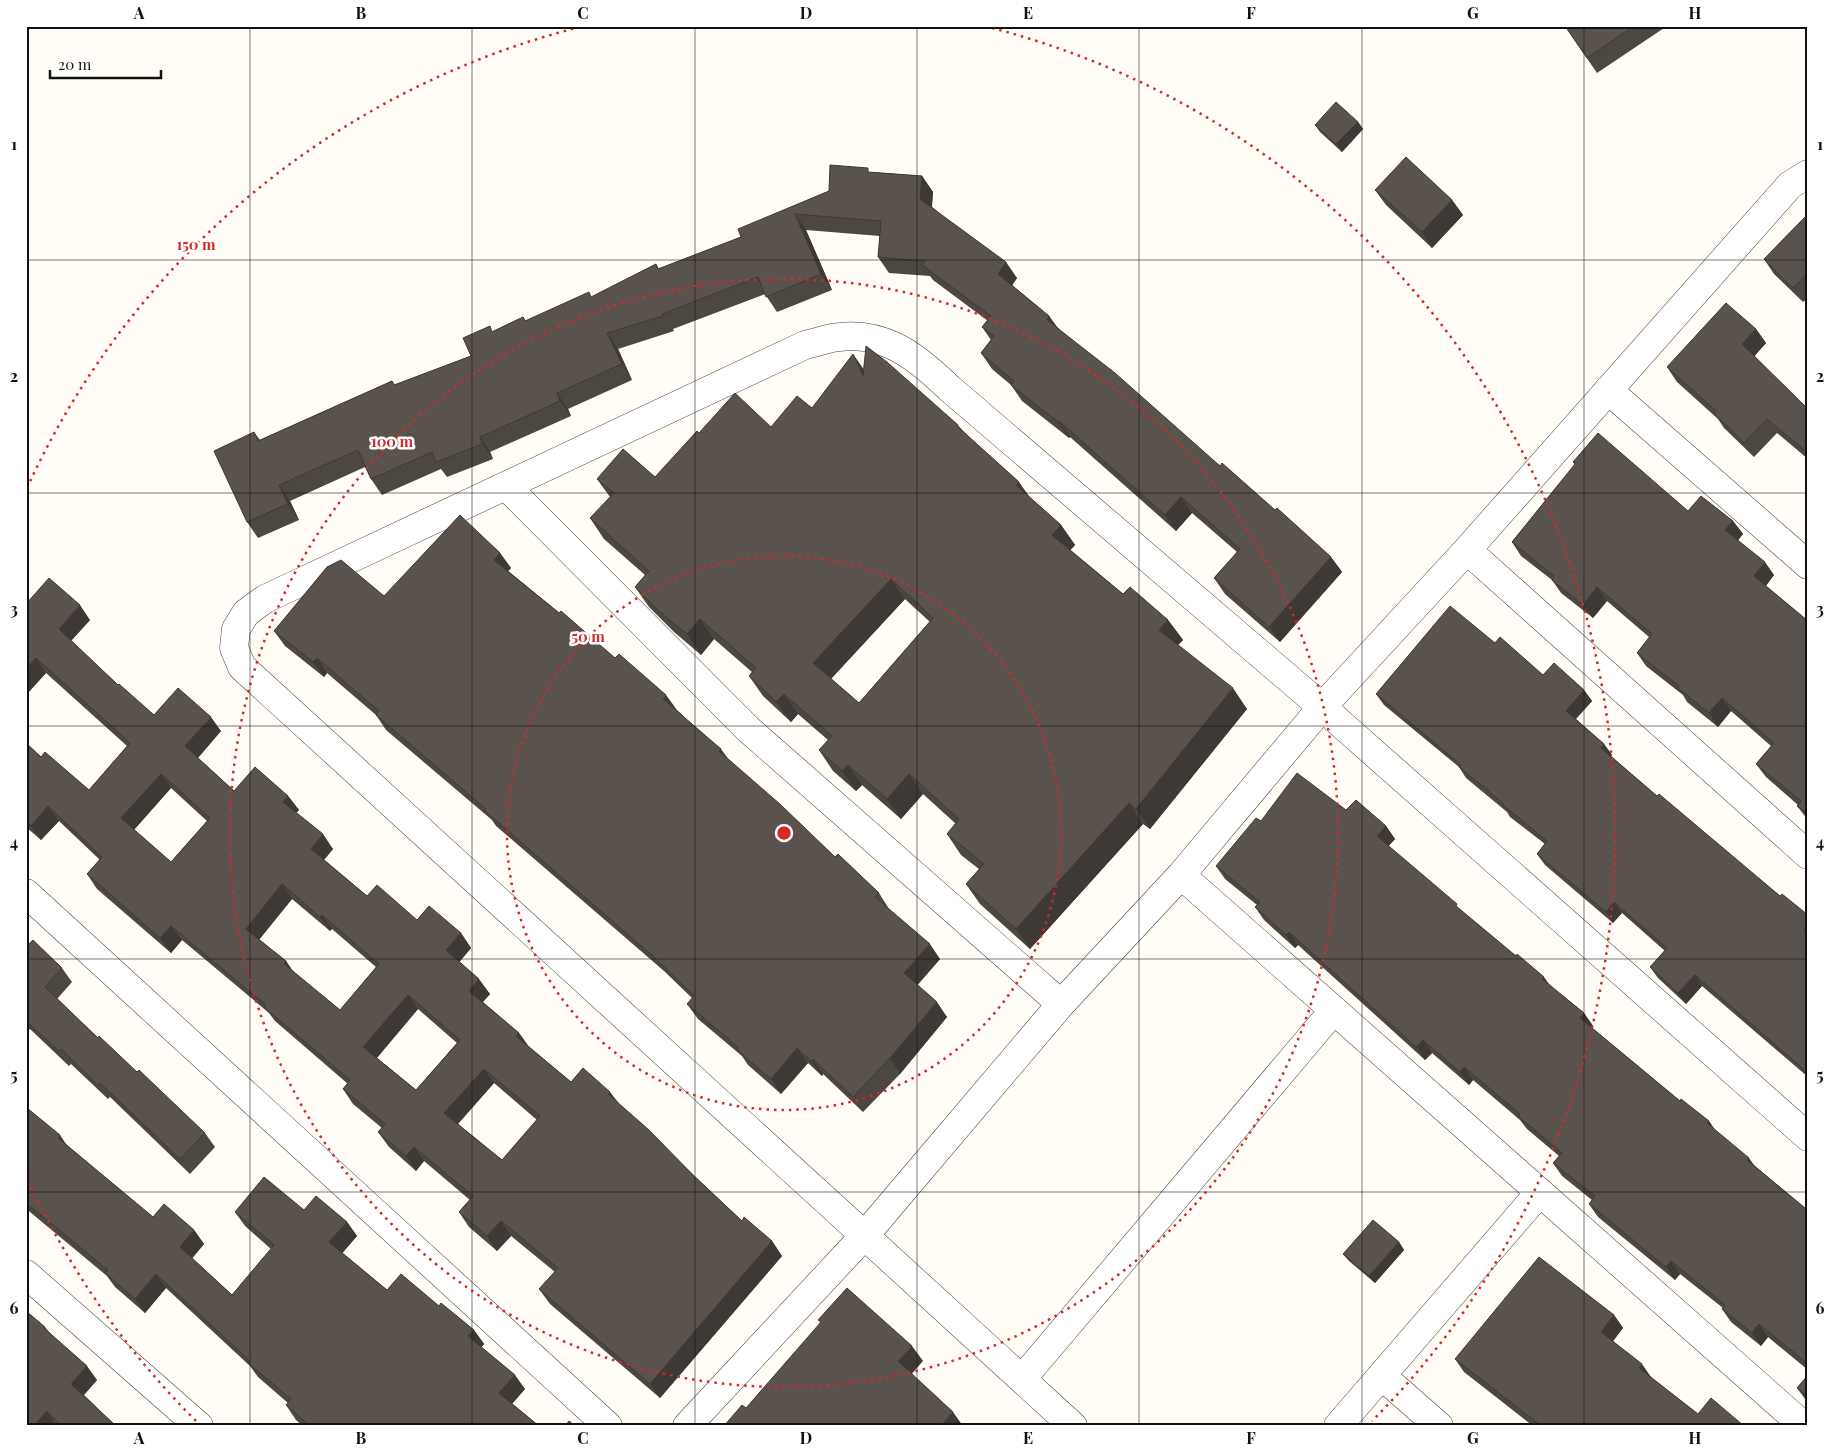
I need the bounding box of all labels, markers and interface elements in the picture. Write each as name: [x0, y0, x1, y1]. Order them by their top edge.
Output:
text: A: [133, 2, 145, 23]
text: B: [356, 2, 367, 23]
text: C: [577, 2, 589, 23]
text: D: [800, 2, 812, 23]
text: E: [1023, 2, 1033, 23]
text: F: [1246, 2, 1256, 23]
text: G: [1467, 2, 1479, 23]
text: H: [1689, 2, 1702, 23]
scale bar: [50, 48, 161, 80]
text: 20 m: [58, 54, 92, 74]
text: 1: [11, 133, 17, 154]
text: 1: [1817, 133, 1823, 154]
text: 150 m: [176, 234, 216, 254]
text: 2: [10, 365, 18, 386]
text: 2: [1816, 365, 1824, 386]
text: 100 m: [371, 431, 414, 451]
text: 3: [10, 598, 18, 619]
text: 3: [1816, 598, 1824, 619]
text: 50 m: [571, 626, 605, 646]
centre of rings: [775, 824, 793, 842]
text: 4: [10, 831, 18, 852]
text: 4: [1816, 831, 1824, 852]
text: 5: [10, 1064, 18, 1085]
text: 5: [1816, 1064, 1824, 1085]
text: 6: [10, 1297, 19, 1318]
text: 6: [1816, 1297, 1825, 1318]
text: A: [133, 1427, 145, 1448]
text: B: [356, 1427, 367, 1448]
text: C: [577, 1427, 589, 1448]
text: D: [800, 1427, 812, 1448]
text: E: [1023, 1427, 1033, 1448]
text: F: [1246, 1427, 1256, 1448]
text: G: [1467, 1427, 1479, 1448]
text: H: [1689, 1427, 1702, 1448]

